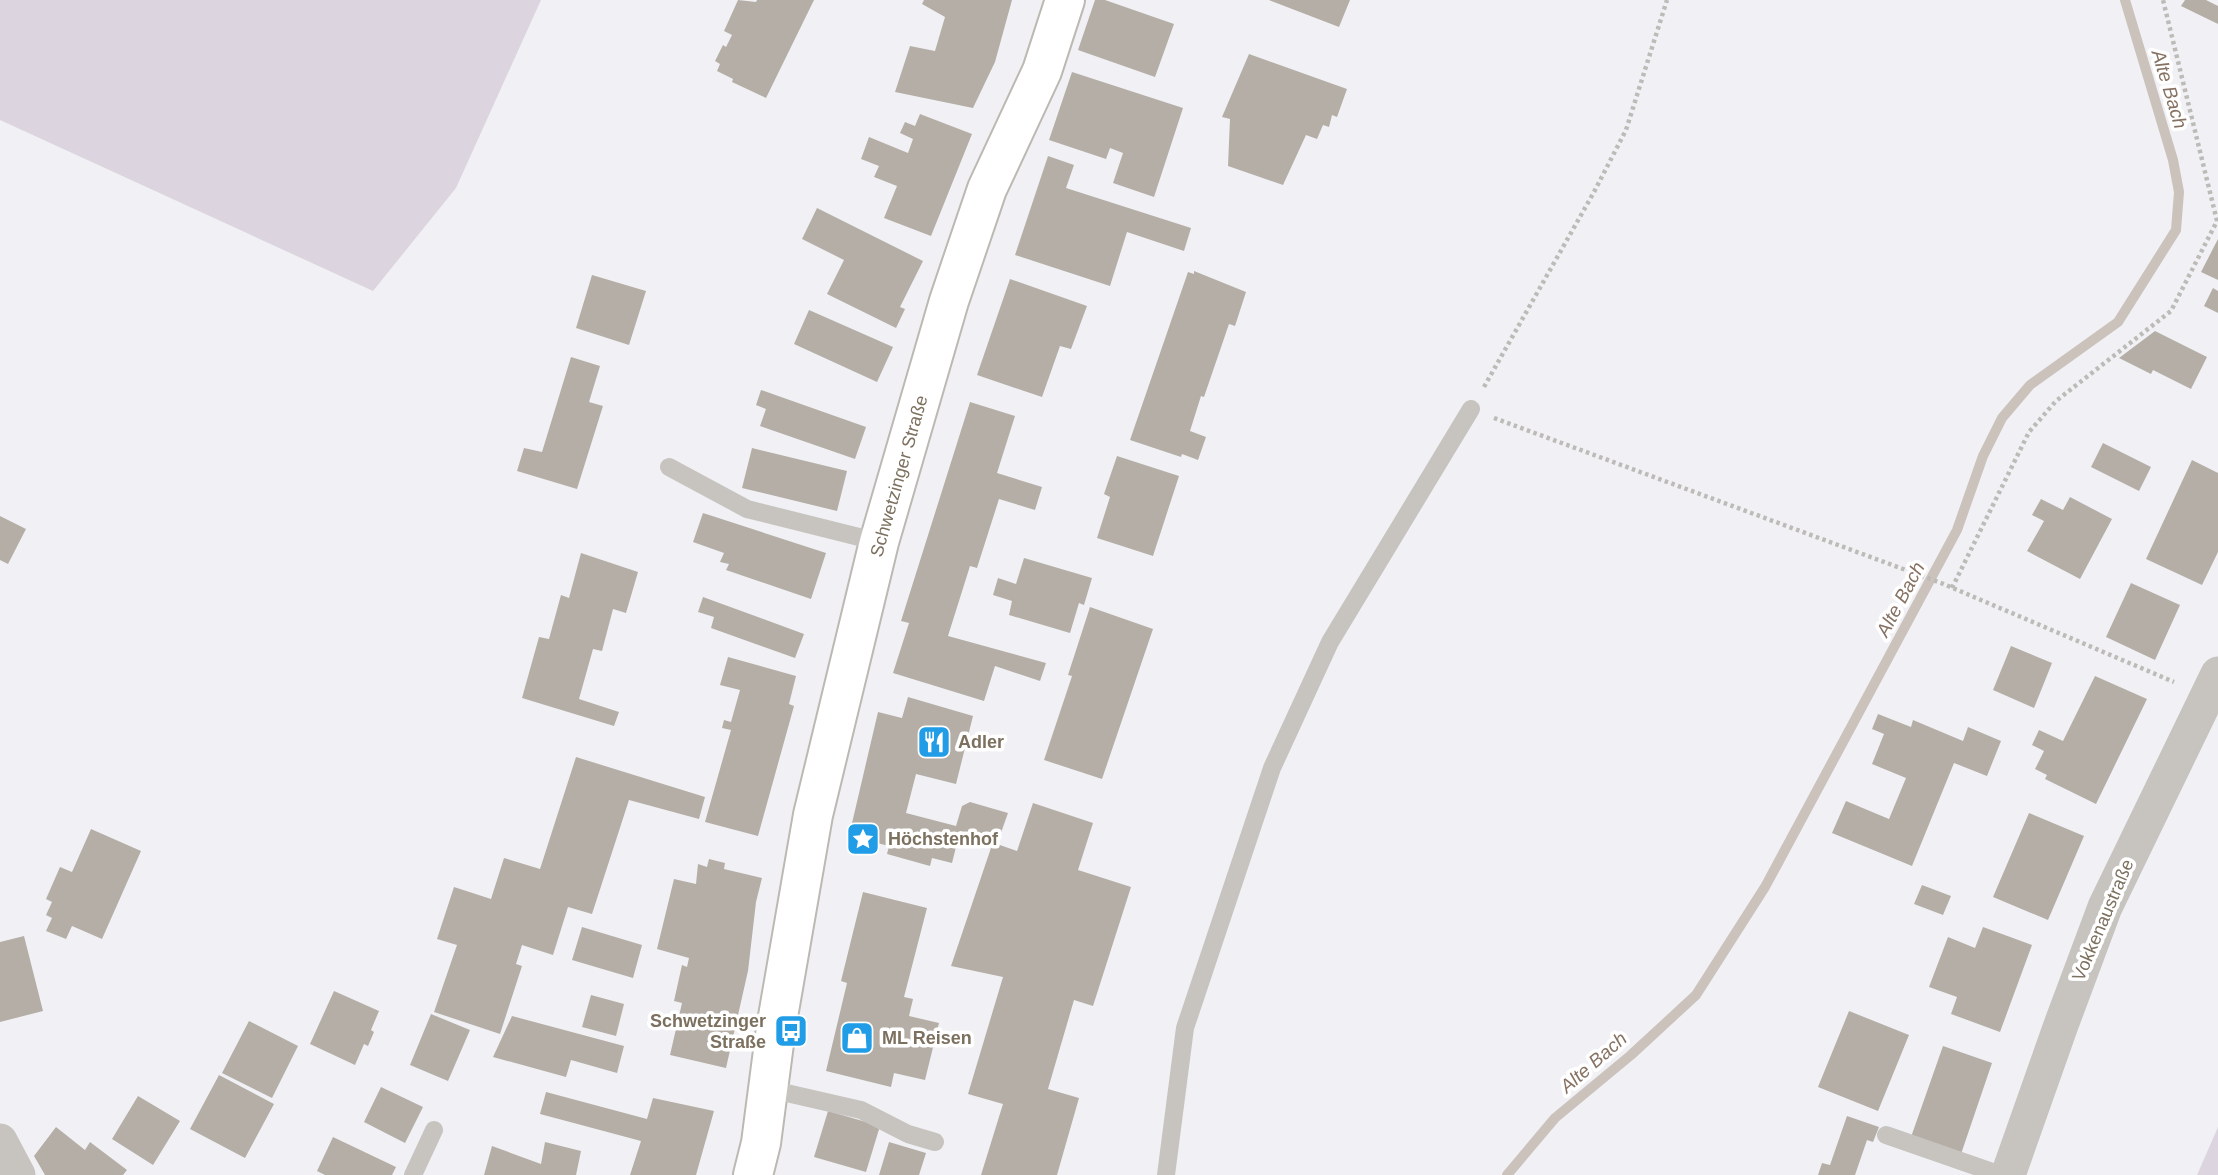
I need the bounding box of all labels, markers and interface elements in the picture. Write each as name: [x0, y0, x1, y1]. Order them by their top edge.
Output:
water label: Alte Bach: [2147, 46, 2191, 131]
street label: Schwetzinger Straße: [866, 393, 932, 559]
water label: Alte Bach: [1872, 558, 1929, 641]
restaurant icon: Adler: [915, 723, 953, 761]
place label: Adler: [958, 732, 1004, 752]
place icon: Höchstenhof: [844, 820, 882, 858]
place label: Höchstenhof: [888, 829, 999, 849]
street label: Vokkenaustraße: [2068, 856, 2138, 984]
place label: Schwetzinger Straße: [650, 1011, 766, 1052]
bus stop icon: Schwetzinger Straße: [772, 1012, 810, 1050]
shop icon: ML Reisen: [838, 1019, 876, 1057]
place label: ML Reisen: [882, 1028, 972, 1048]
water label: Alte Bach: [1555, 1028, 1631, 1098]

